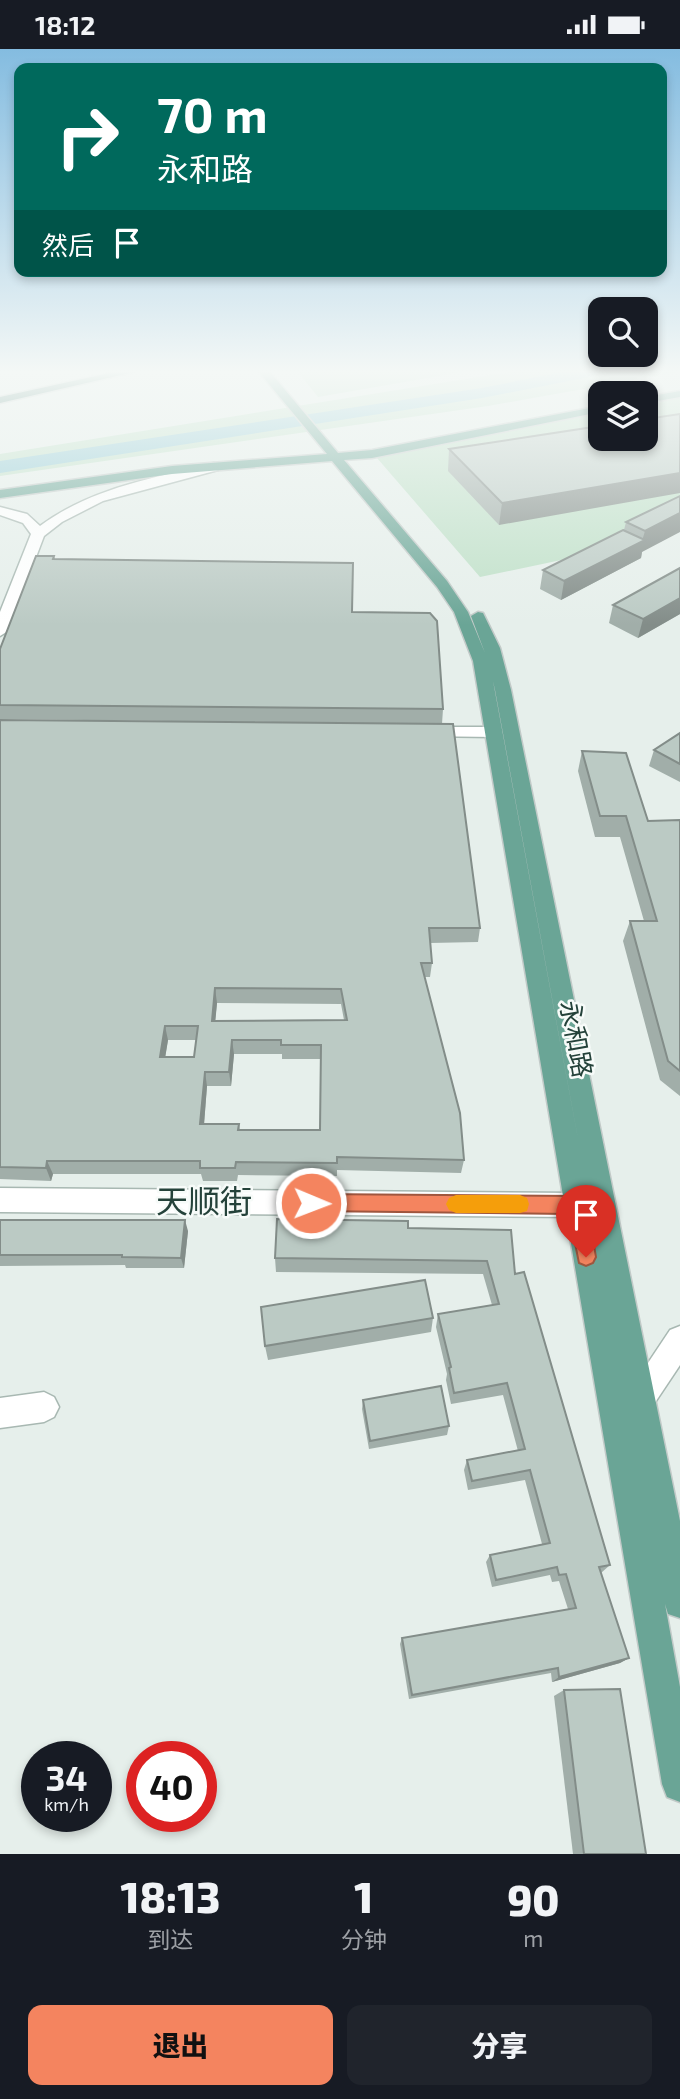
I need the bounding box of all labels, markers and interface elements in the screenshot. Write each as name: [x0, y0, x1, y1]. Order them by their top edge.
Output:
text: 18:12: [35, 9, 95, 40]
text: 70 m: [157, 84, 268, 143]
icon: right: [42, 91, 133, 182]
text: 永和路: [157, 149, 253, 187]
icon: arrive: [108, 224, 146, 262]
text: 然后: [42, 229, 94, 260]
map controls: [588, 297, 658, 451]
button: search: [588, 297, 658, 367]
button: layers: [588, 381, 658, 451]
street label: 永和路: [555, 998, 600, 1080]
position arrow: [274, 1166, 348, 1240]
street label: 天顺街: [156, 1181, 252, 1219]
pin: [556, 1185, 616, 1257]
icon: arrive: [567, 1196, 605, 1234]
speed limit sign: 40: [126, 1741, 217, 1832]
text: 34: [45, 1756, 88, 1798]
text: km/h: [44, 1793, 89, 1815]
text: 18:13: [120, 1871, 220, 1921]
text: 1: [354, 1871, 373, 1921]
text: 90: [507, 1874, 560, 1924]
text: m: [523, 1924, 543, 1952]
text: 到达: [147, 1925, 193, 1953]
text: 分钟: [341, 1925, 387, 1953]
button: 退出: [28, 2005, 333, 2085]
button: 分享: [347, 2005, 652, 2085]

